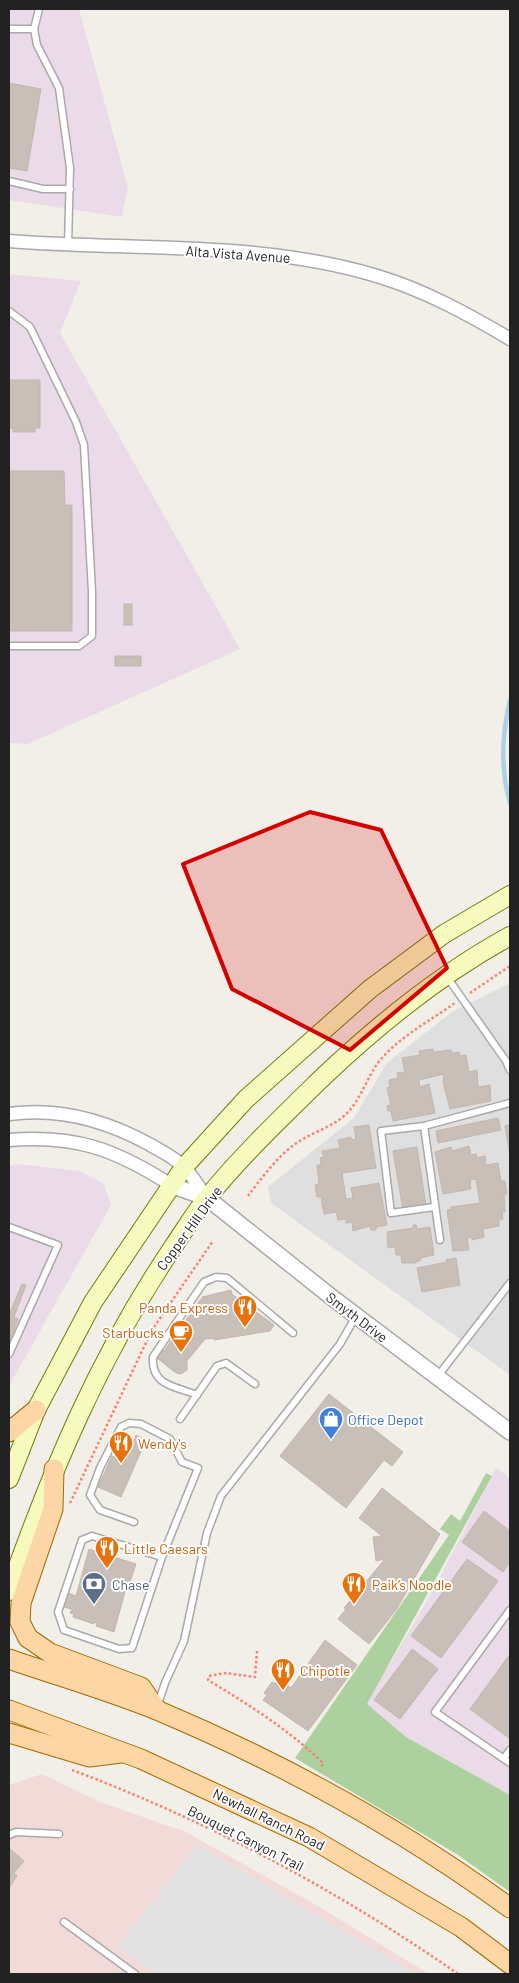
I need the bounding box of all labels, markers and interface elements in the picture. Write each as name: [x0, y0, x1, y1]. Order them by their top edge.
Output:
street label: Alta Vista Avenue: [185, 242, 291, 266]
street label: Copper Hill Drive: [153, 1183, 225, 1273]
street label: Smyth Drive: [323, 1288, 391, 1346]
restaurant icon: Panda Express: [232, 1294, 258, 1328]
place label: Panda Express: [139, 1299, 228, 1316]
cafe icon: Starbucks: [168, 1319, 194, 1353]
place label: Starbucks: [102, 1324, 164, 1341]
shop icon: Office Depot: [318, 1406, 344, 1440]
place label: Office Depot: [348, 1411, 424, 1428]
restaurant icon: Wendy's: [108, 1430, 134, 1464]
place label: Wendy's: [138, 1435, 187, 1452]
restaurant icon: Little Caesars: [94, 1535, 120, 1569]
place label: Little Caesars: [124, 1540, 208, 1557]
bank icon: Chase: [81, 1571, 107, 1605]
restaurant icon: Paik’s Noodle: [341, 1571, 367, 1605]
place label: Chase: [112, 1576, 149, 1593]
place label: Paik’s Noodle: [372, 1576, 452, 1593]
restaurant icon: Chipotle: [270, 1657, 296, 1691]
place label: Chipotle: [300, 1662, 351, 1679]
street label: Newhall Ranch Road: [210, 1785, 328, 1853]
street label: Bouquet Canyon Trail: [185, 1801, 307, 1875]

